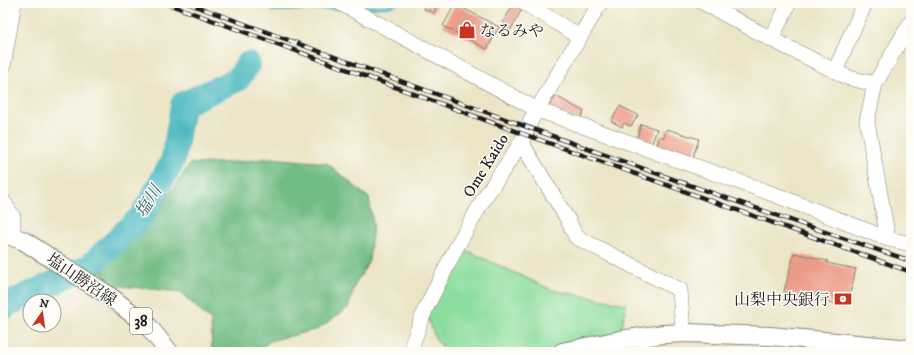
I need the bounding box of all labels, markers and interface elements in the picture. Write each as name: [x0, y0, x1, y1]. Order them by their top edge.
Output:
shop icon: なるみや: [457, 20, 477, 40]
place label: なるみや: [480, 21, 544, 41]
street label: Ome Kaido: [458, 130, 513, 201]
water label: 塩川: [131, 180, 168, 222]
street label: 塩山勝沼線: [43, 249, 120, 310]
bank icon: 山梨中央銀行: [833, 289, 853, 309]
place label: 山梨中央銀行: [734, 290, 830, 310]
north arrow: [22, 293, 62, 333]
text: N: [38, 296, 50, 312]
road number: 38: [130, 308, 152, 334]

